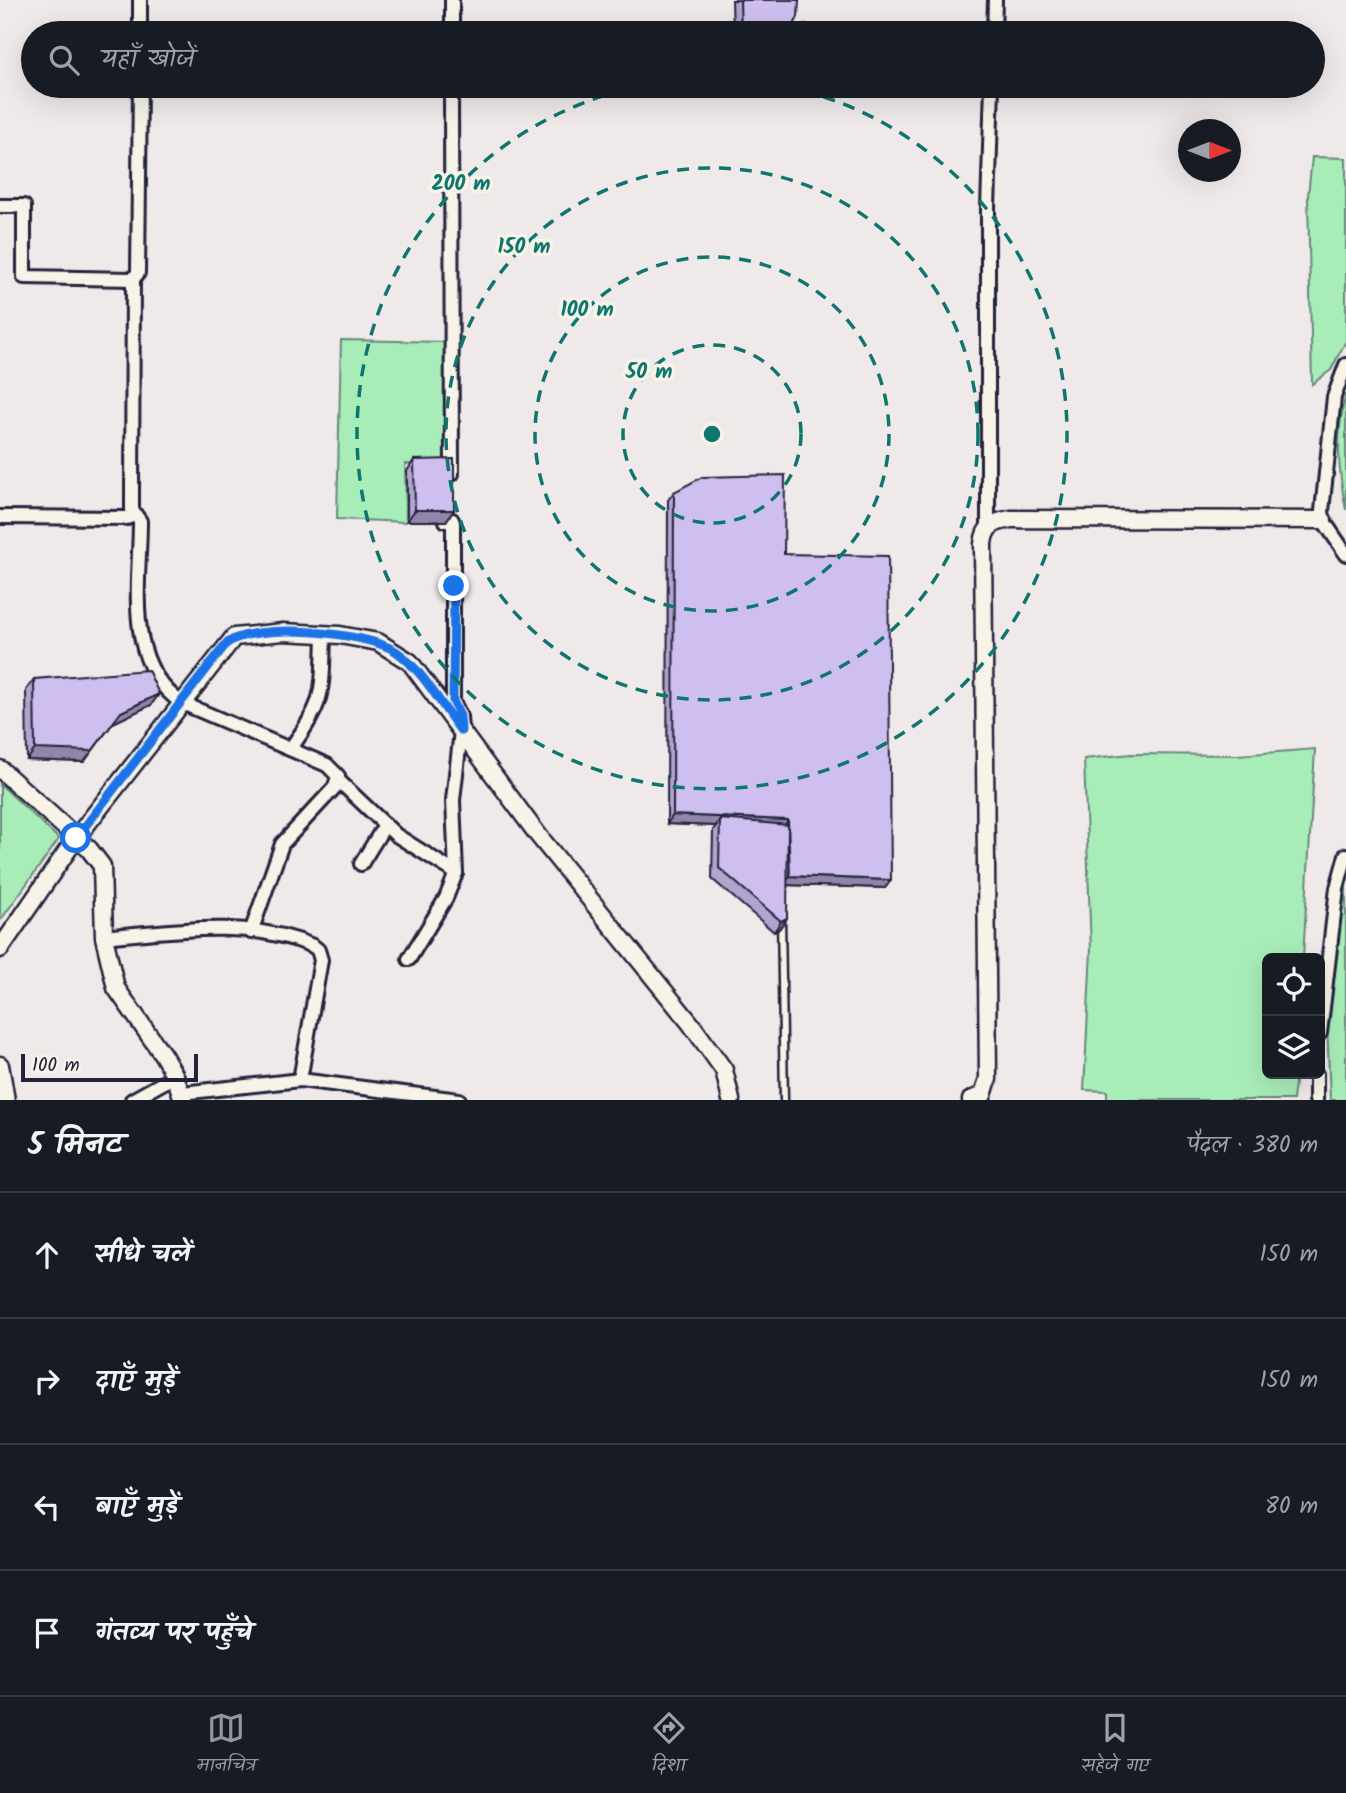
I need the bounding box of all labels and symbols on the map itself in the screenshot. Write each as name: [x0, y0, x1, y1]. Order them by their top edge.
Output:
north arrow: [1178, 119, 1241, 182]
text: 200 m: [431, 168, 491, 201]
text: 150 m: [497, 231, 551, 264]
text: 100 m: [560, 294, 614, 327]
text: 50 m: [625, 356, 672, 389]
centre of rings: [700, 422, 724, 446]
route end: [438, 570, 469, 601]
route start: [60, 822, 91, 853]
scale bar: [21, 1051, 198, 1083]

